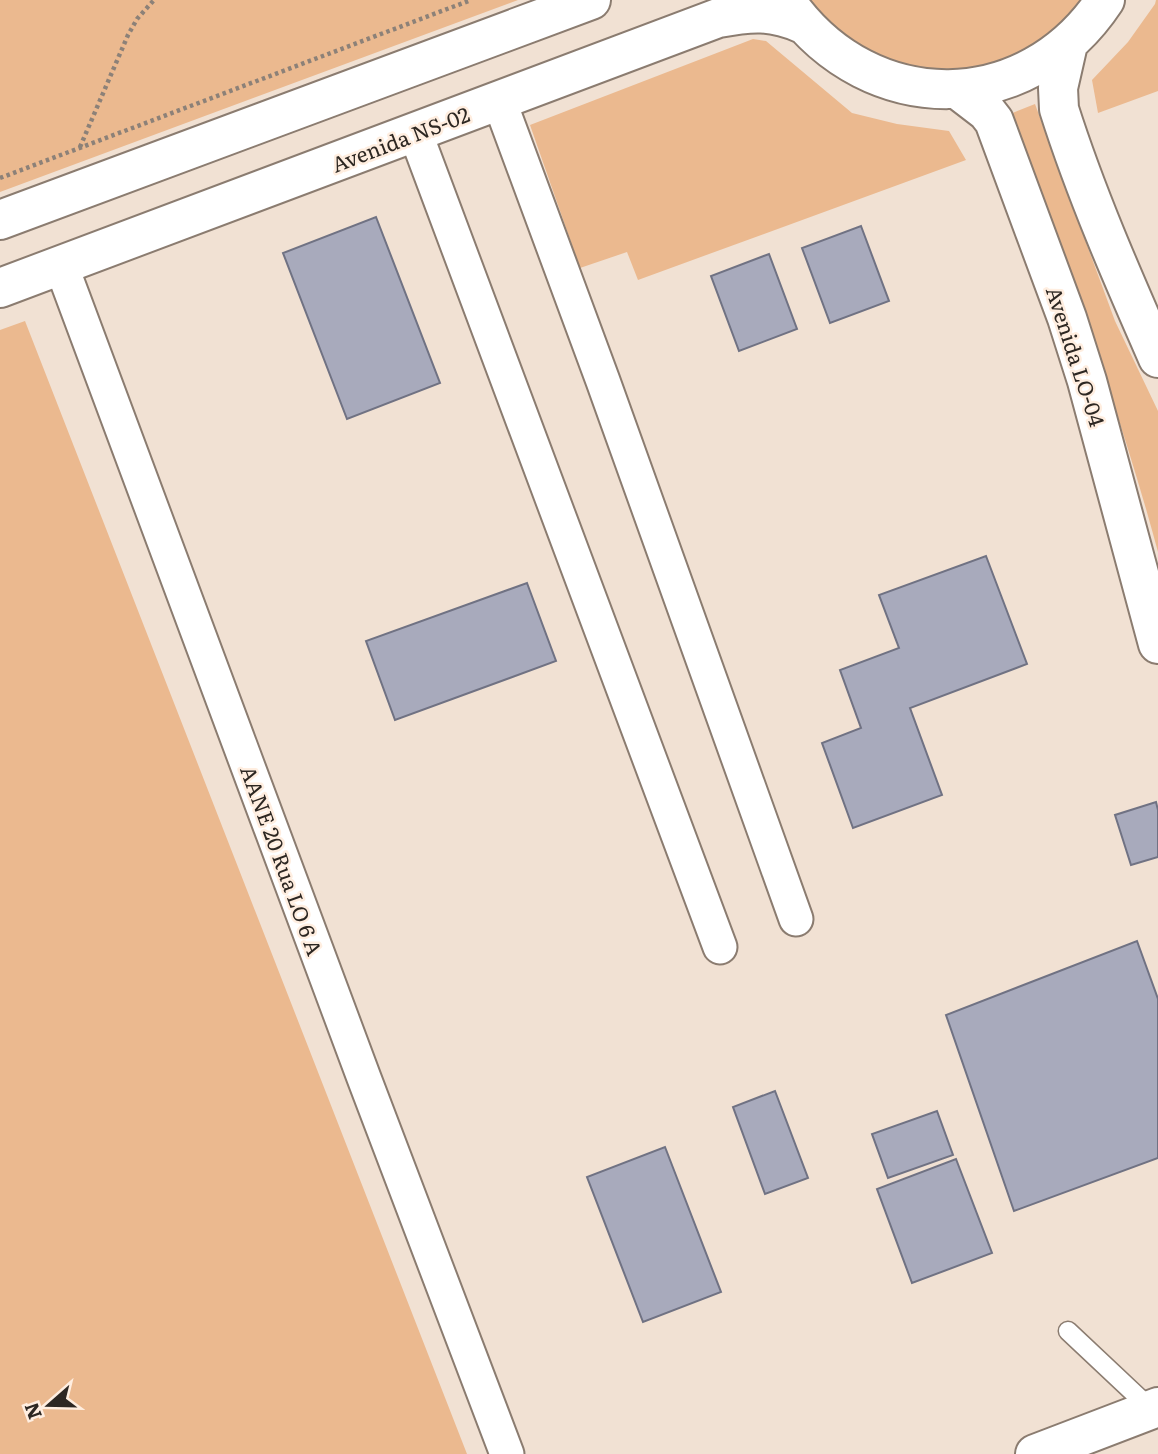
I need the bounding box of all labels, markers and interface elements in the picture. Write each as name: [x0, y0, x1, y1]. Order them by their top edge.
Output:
street label: Avenida NS-02: [327, 97, 473, 179]
street label: Avenida LO-04: [1040, 282, 1114, 430]
street label: AANE 20 Rua LO 6 A: [234, 761, 332, 960]
north arrow: [14, 1370, 84, 1440]
text: N: [16, 1399, 48, 1423]

